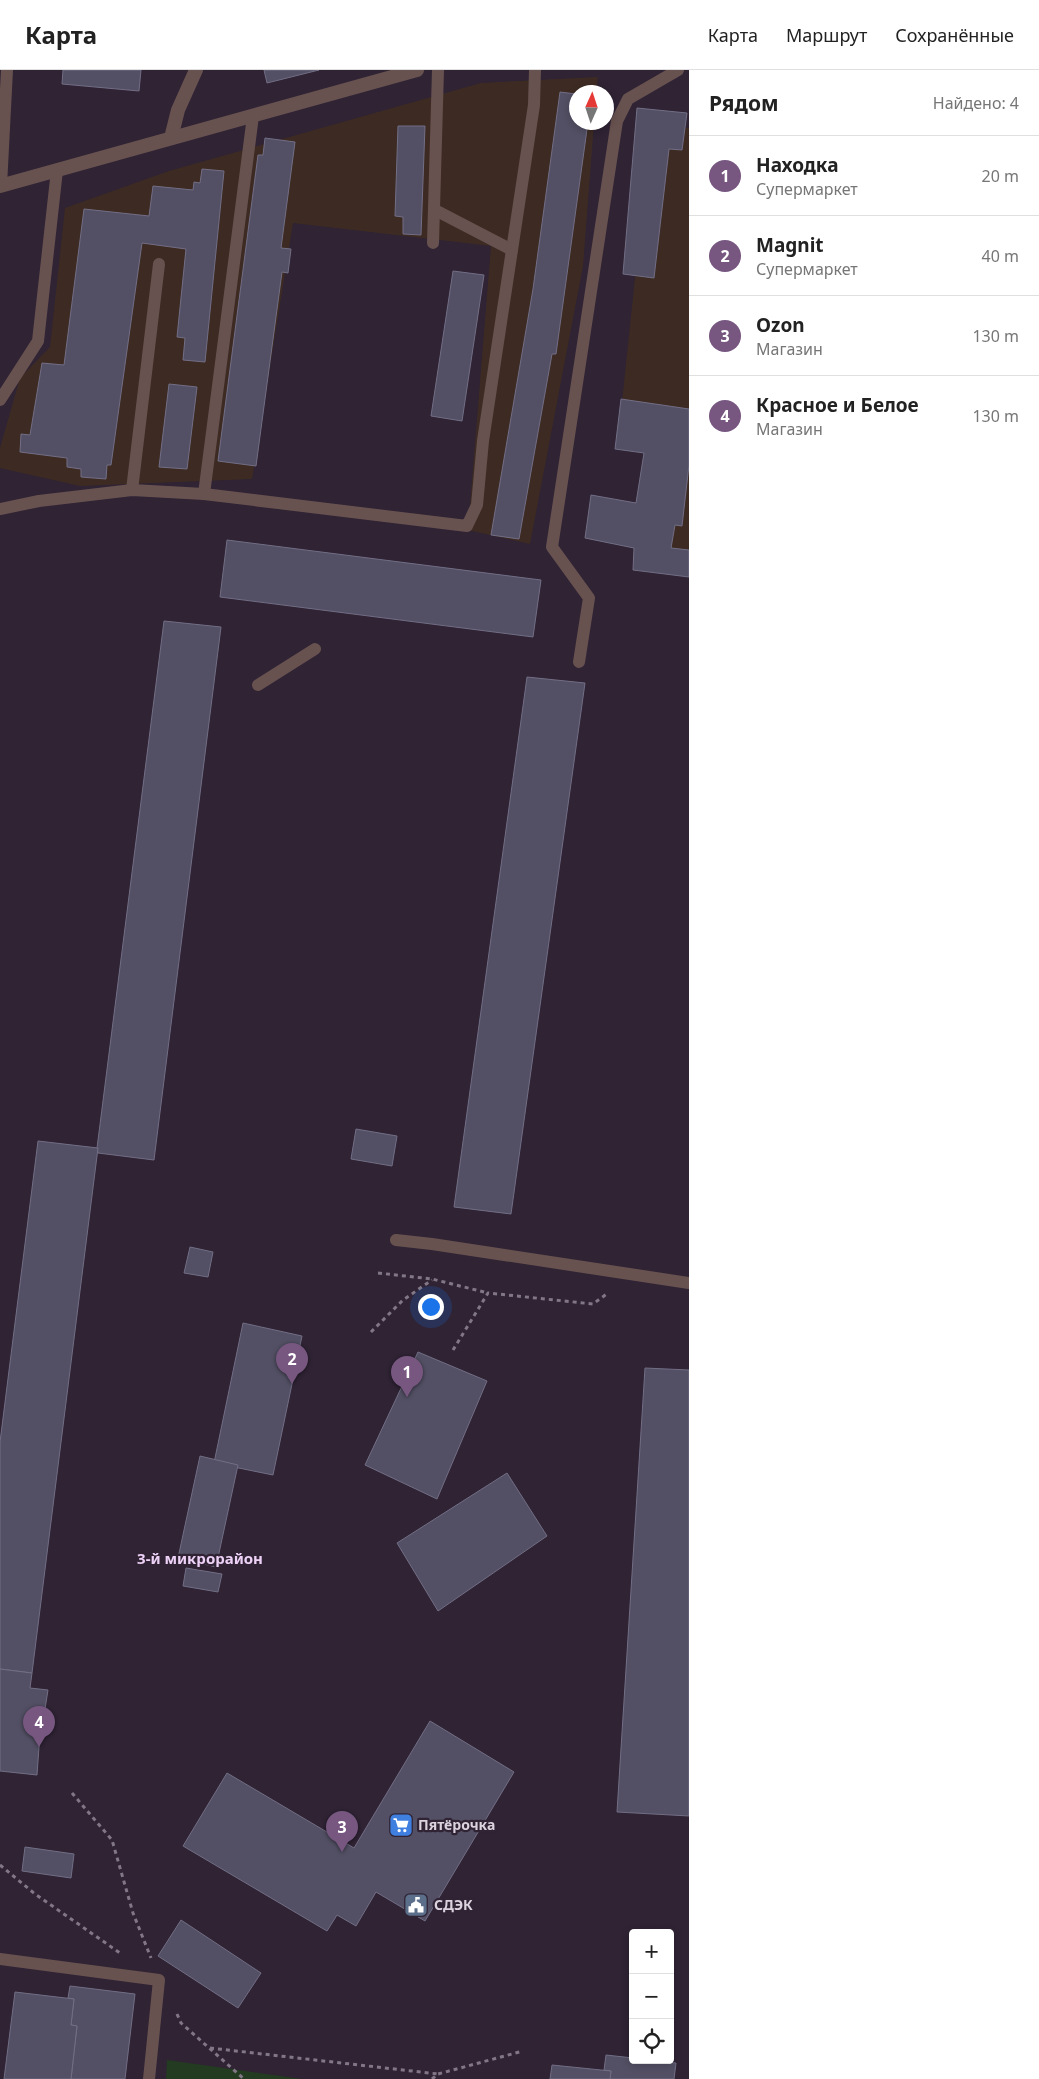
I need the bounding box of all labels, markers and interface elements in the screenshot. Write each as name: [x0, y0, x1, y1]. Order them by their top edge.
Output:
text: Карта: [25, 18, 97, 51]
text: Карта: [708, 23, 758, 47]
text: Маршрут: [786, 23, 867, 47]
text: Сохранённые: [895, 23, 1014, 47]
north arrow: [569, 85, 614, 130]
text: Рядом: [709, 89, 779, 117]
text: Найдено: 4: [933, 92, 1019, 114]
text: Находка: [756, 152, 839, 178]
text: 1: [720, 165, 730, 187]
text: 20 m: [982, 165, 1019, 187]
text: Супермаркет: [756, 178, 858, 200]
text: Magnit: [756, 232, 824, 258]
text: 2: [720, 245, 730, 267]
text: 40 m: [982, 245, 1019, 267]
text: Супермаркет: [756, 258, 858, 280]
text: Ozon: [756, 312, 805, 338]
text: 3: [720, 325, 730, 347]
text: 130 m: [972, 325, 1019, 347]
text: Магазин: [756, 338, 823, 360]
text: Красное и Белое: [756, 392, 919, 418]
text: 4: [720, 405, 730, 427]
text: 130 m: [972, 405, 1019, 427]
text: Магазин: [756, 418, 823, 440]
your location: [418, 1294, 444, 1320]
pin: 2: [276, 1343, 308, 1384]
pin: 1: [391, 1356, 423, 1397]
district label: 3-й микрорайон: [137, 1548, 263, 1568]
pin: 4: [23, 1706, 55, 1747]
pin: 3: [326, 1811, 358, 1852]
supermarket icon: Пятёрочка: [388, 1812, 414, 1838]
place label: Пятёрочка: [418, 1815, 495, 1834]
public building icon: СДЭК: [403, 1892, 429, 1918]
place label: СДЭК: [434, 1895, 473, 1914]
map controls: [629, 1929, 674, 2064]
button: +: [629, 1929, 674, 1974]
button: −: [629, 1974, 674, 2019]
button: locate: [629, 2019, 674, 2064]

